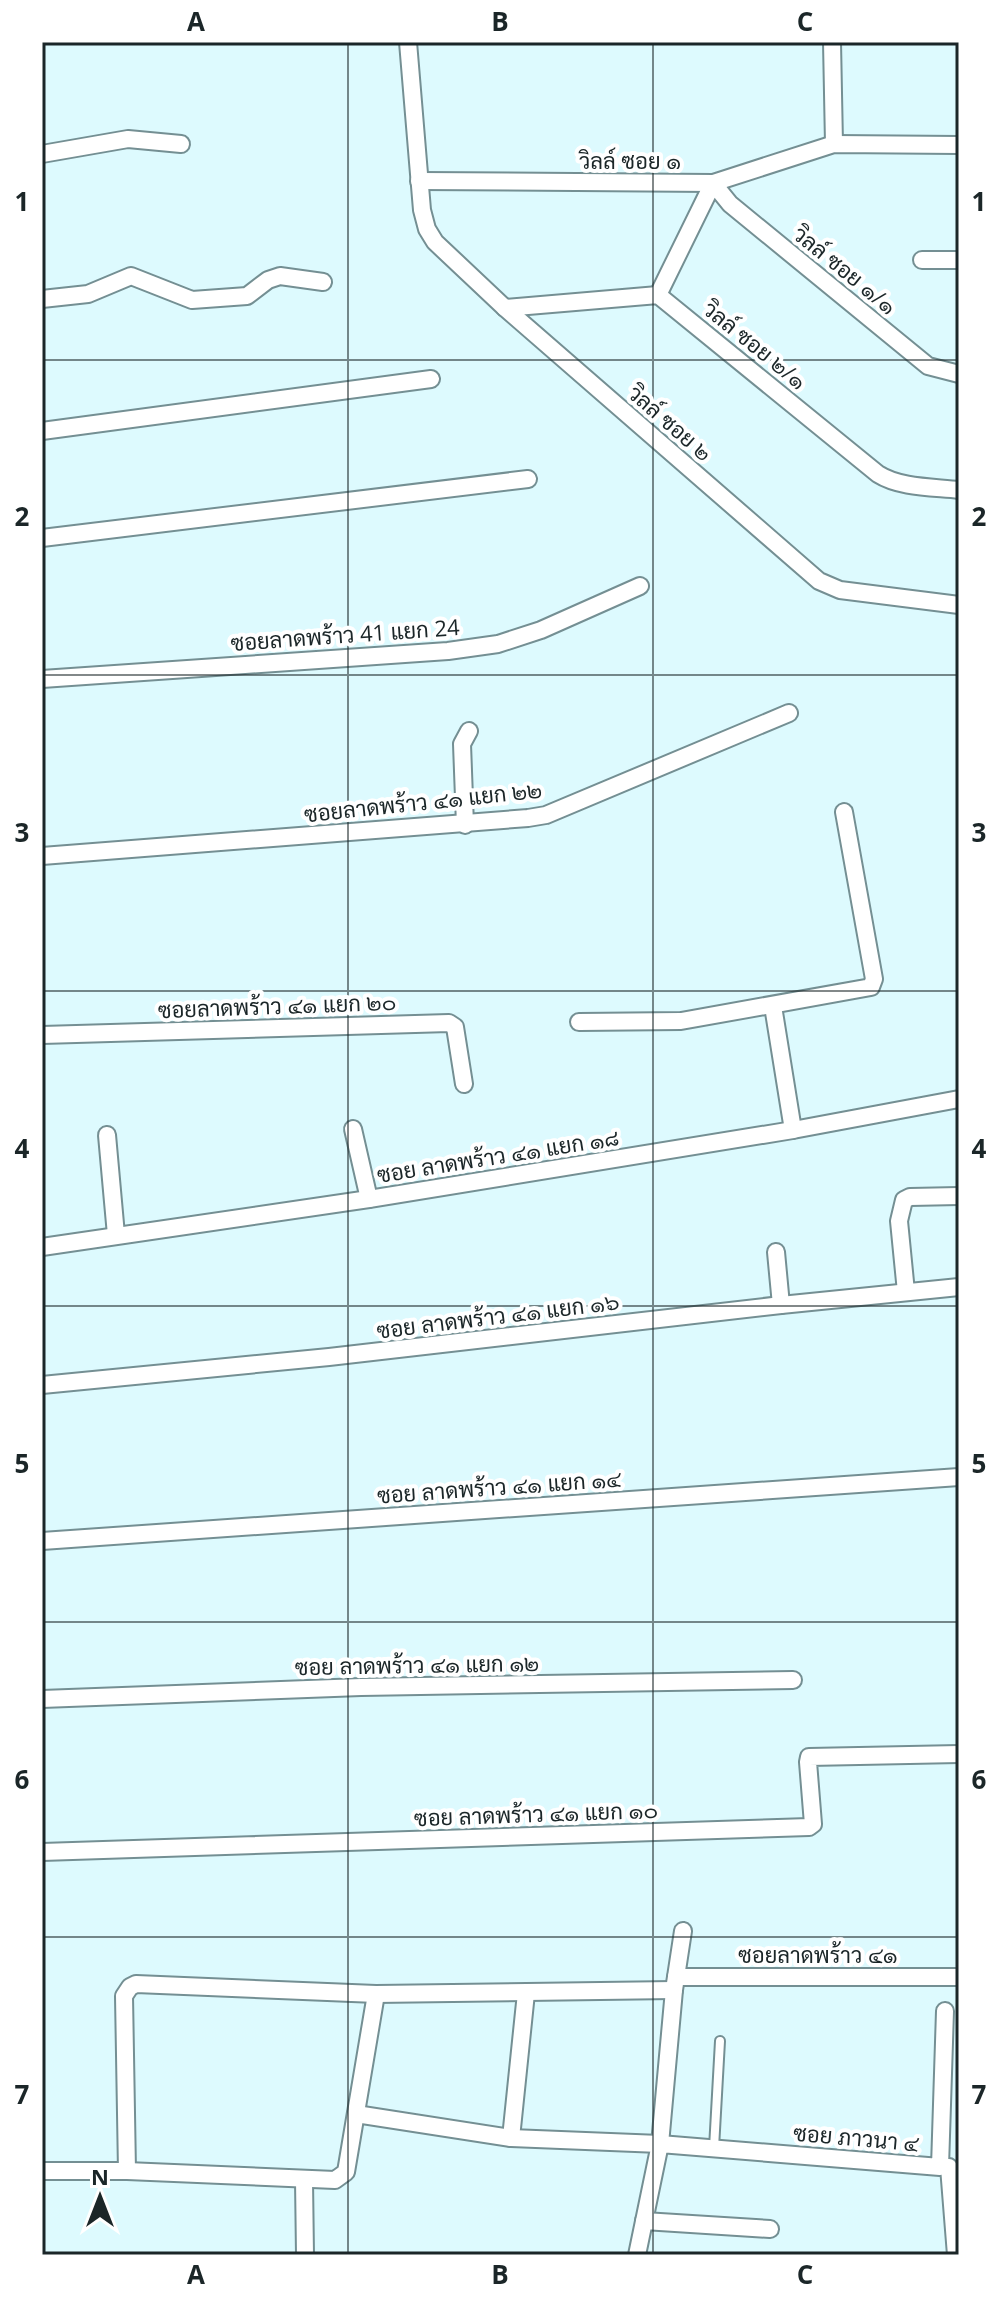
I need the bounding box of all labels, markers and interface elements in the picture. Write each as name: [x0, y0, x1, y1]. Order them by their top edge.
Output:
text: A: [187, 3, 205, 39]
text: B: [491, 3, 509, 39]
text: C: [797, 3, 813, 39]
street label: วิลล์ ซอย ๑: [578, 145, 681, 175]
text: 1: [15, 183, 29, 219]
text: 1: [972, 183, 986, 219]
street label: วิลล์ ซอย ๑/๑: [787, 218, 904, 320]
street label: วิลล์ ซอย ๒/๑: [697, 293, 814, 395]
street label: วิลล์ ซอย ๒: [621, 377, 719, 467]
text: 2: [15, 498, 30, 534]
text: 2: [972, 498, 987, 534]
street label: ซอยลาดพร้าว 41 แยก 24: [229, 611, 461, 657]
street label: ซอยลาดพร้าว ๔๑ แยก ๒๒: [302, 774, 543, 828]
text: 3: [15, 814, 29, 850]
text: 3: [972, 814, 986, 850]
street label: ซอยลาดพร้าว ๔๑ แยก ๒๐: [157, 986, 397, 1024]
street label: ซอย ลาดพร้าว ๔๑ แยก ๑๘: [375, 1121, 621, 1189]
text: 4: [15, 1130, 30, 1166]
text: 4: [972, 1130, 987, 1166]
street label: ซอย ลาดพร้าว ๔๑ แยก ๑๖: [375, 1285, 621, 1345]
text: 5: [15, 1445, 29, 1481]
text: 5: [972, 1445, 986, 1481]
street label: ซอย ลาดพร้าว ๔๑ แยก ๑๔: [376, 1462, 623, 1509]
street label: ซอย ลาดพร้าว ๔๑ แยก ๑๒: [294, 1647, 539, 1681]
text: 6: [15, 1761, 30, 1797]
text: 6: [972, 1761, 987, 1797]
street label: ซอย ลาดพร้าว ๔๑ แยก ๑๐: [414, 1794, 658, 1832]
street label: ซอยลาดพร้าว ๔๑: [738, 1939, 898, 1969]
text: 7: [15, 2076, 30, 2112]
text: 7: [972, 2076, 987, 2112]
street label: ซอย ภาวนา ๔: [792, 2117, 921, 2158]
north arrow: [60, 2157, 140, 2237]
text: N: [91, 2161, 109, 2191]
text: A: [187, 2256, 205, 2292]
text: B: [491, 2256, 509, 2292]
text: C: [797, 2256, 813, 2292]

